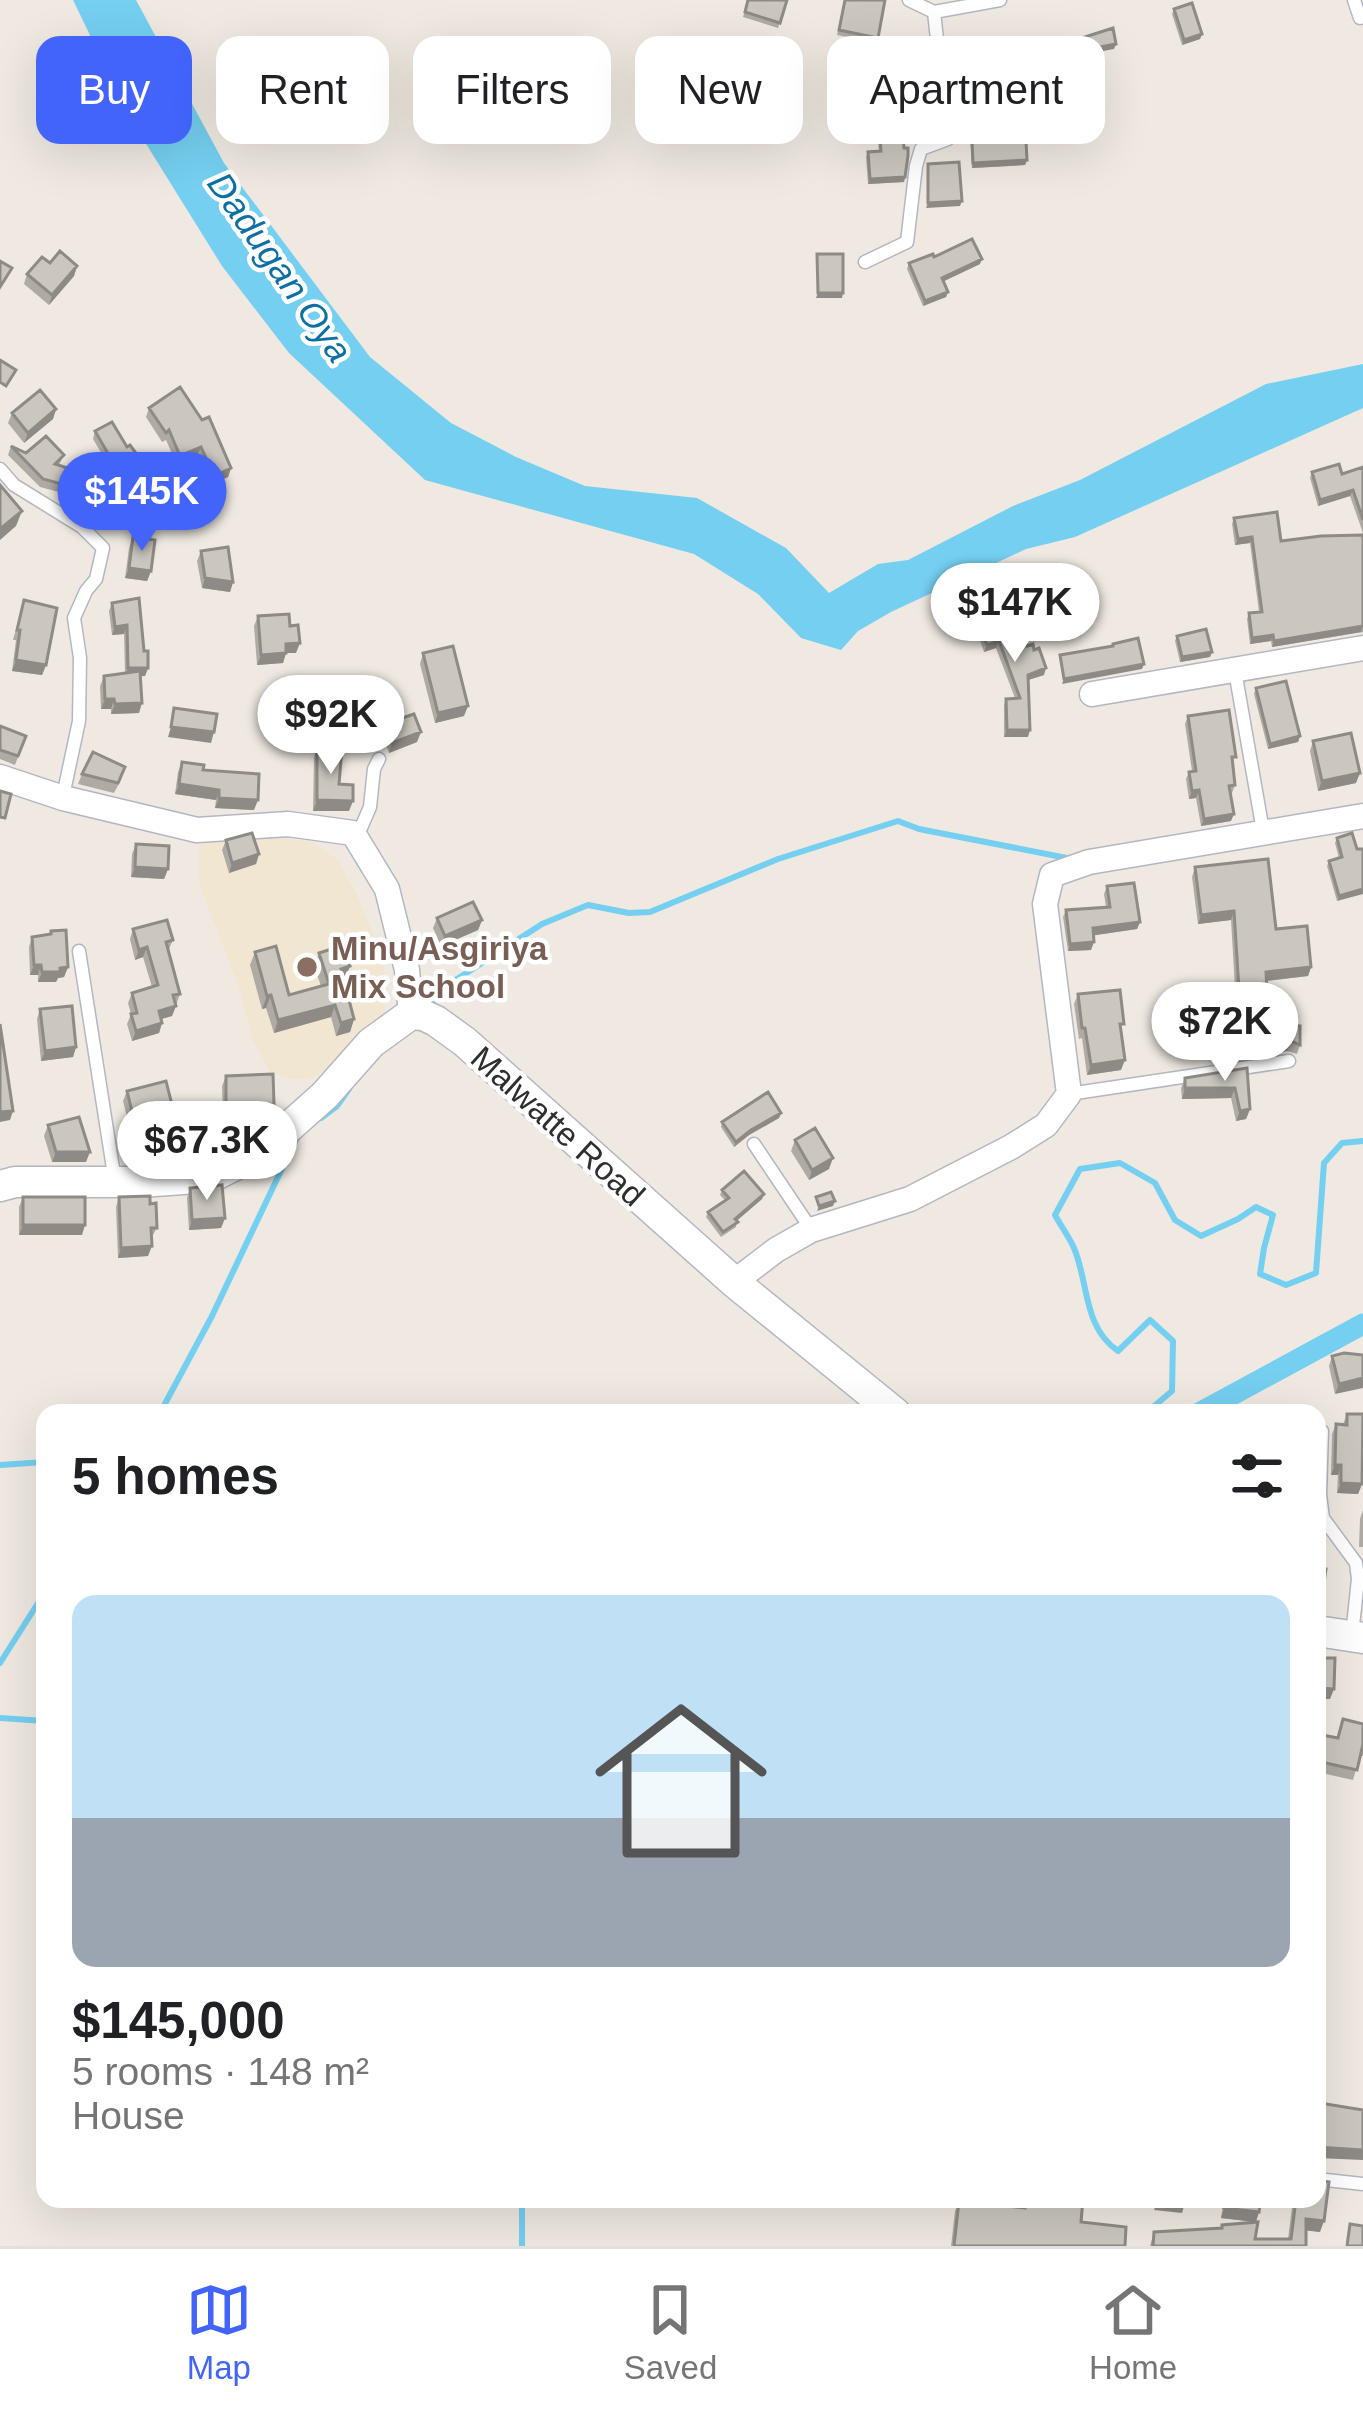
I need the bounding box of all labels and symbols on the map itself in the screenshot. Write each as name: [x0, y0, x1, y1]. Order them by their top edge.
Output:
water label: Dadugan Oya: [199, 164, 361, 370]
pin: $145K: [58, 452, 226, 554]
pin: $147K: [931, 563, 1099, 665]
pin: $92K: [260, 675, 402, 777]
place label: Minu/Asgiriya Mix School: [331, 930, 548, 1005]
marker: Minu/Asgiriya Mix School: [294, 954, 320, 980]
pin: $72K: [1154, 982, 1296, 1084]
street label: Malwatte Road: [464, 1039, 652, 1213]
pin: $67.3K: [109, 1101, 305, 1203]

